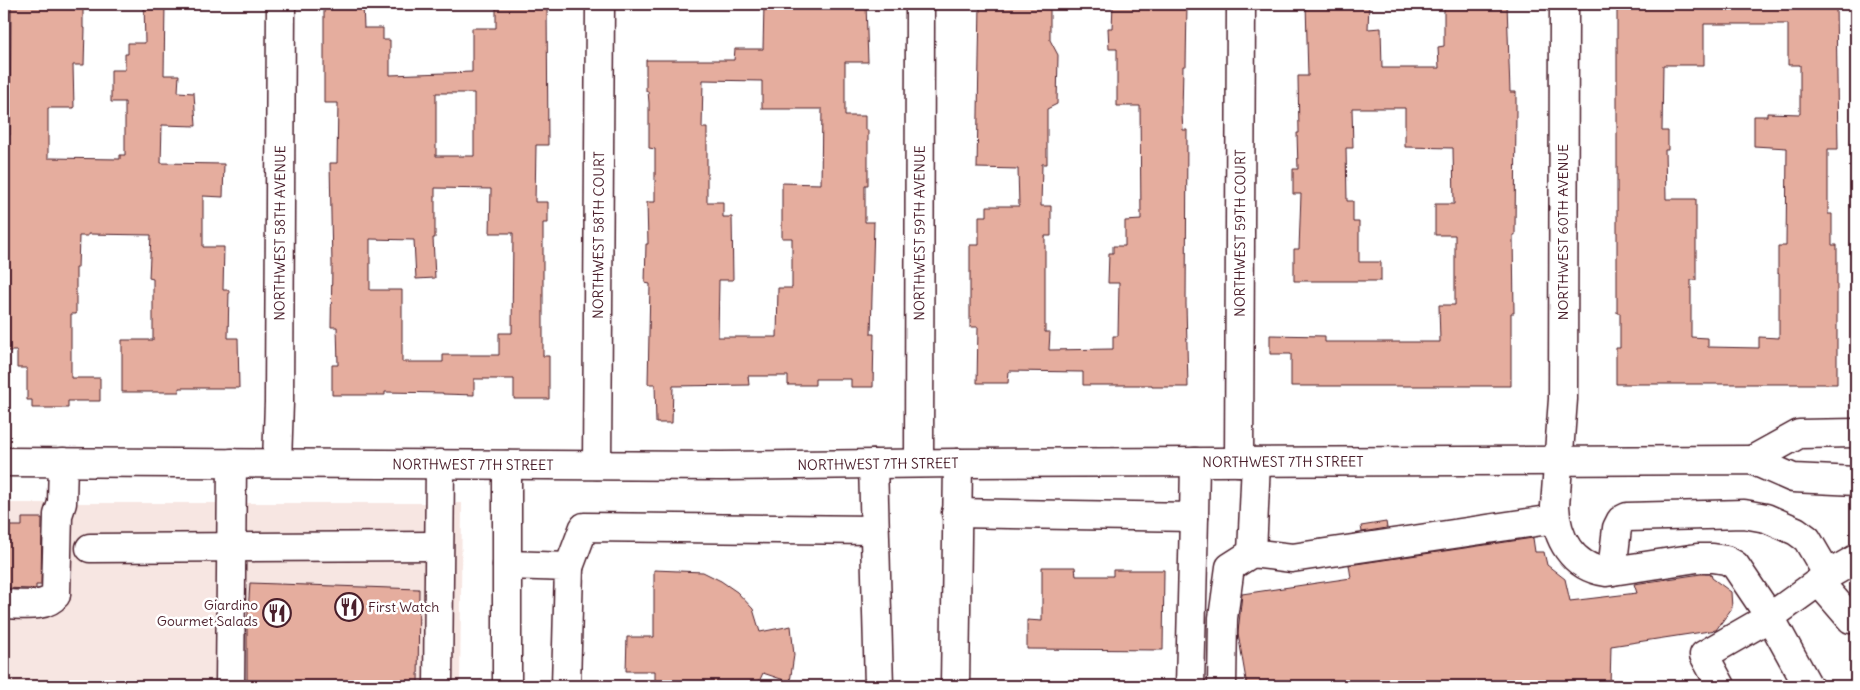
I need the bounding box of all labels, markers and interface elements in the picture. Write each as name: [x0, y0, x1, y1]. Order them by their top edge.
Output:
street label: NORTHWEST 60TH AVENUE: [1554, 144, 1572, 320]
street label: NORTHWEST 58TH AVENUE: [270, 145, 289, 321]
street label: NORTHWEST 59TH AVENUE: [910, 145, 929, 321]
street label: NORTHWEST 59TH COURT: [1231, 149, 1249, 317]
street label: NORTHWEST 58TH COURT: [589, 151, 608, 319]
street label: NORTHWEST 7TH STREET: [1202, 452, 1364, 471]
street label: NORTHWEST 7TH STREET: [797, 454, 959, 474]
street label: NORTHWEST 7TH STREET: [392, 455, 554, 474]
restaurant icon: First Watch: [334, 592, 364, 622]
place label: Giardino Gourmet Salads: [157, 596, 258, 630]
restaurant icon: Giardino Gourmet Salads: [262, 598, 292, 628]
place label: First Watch: [368, 598, 439, 616]

